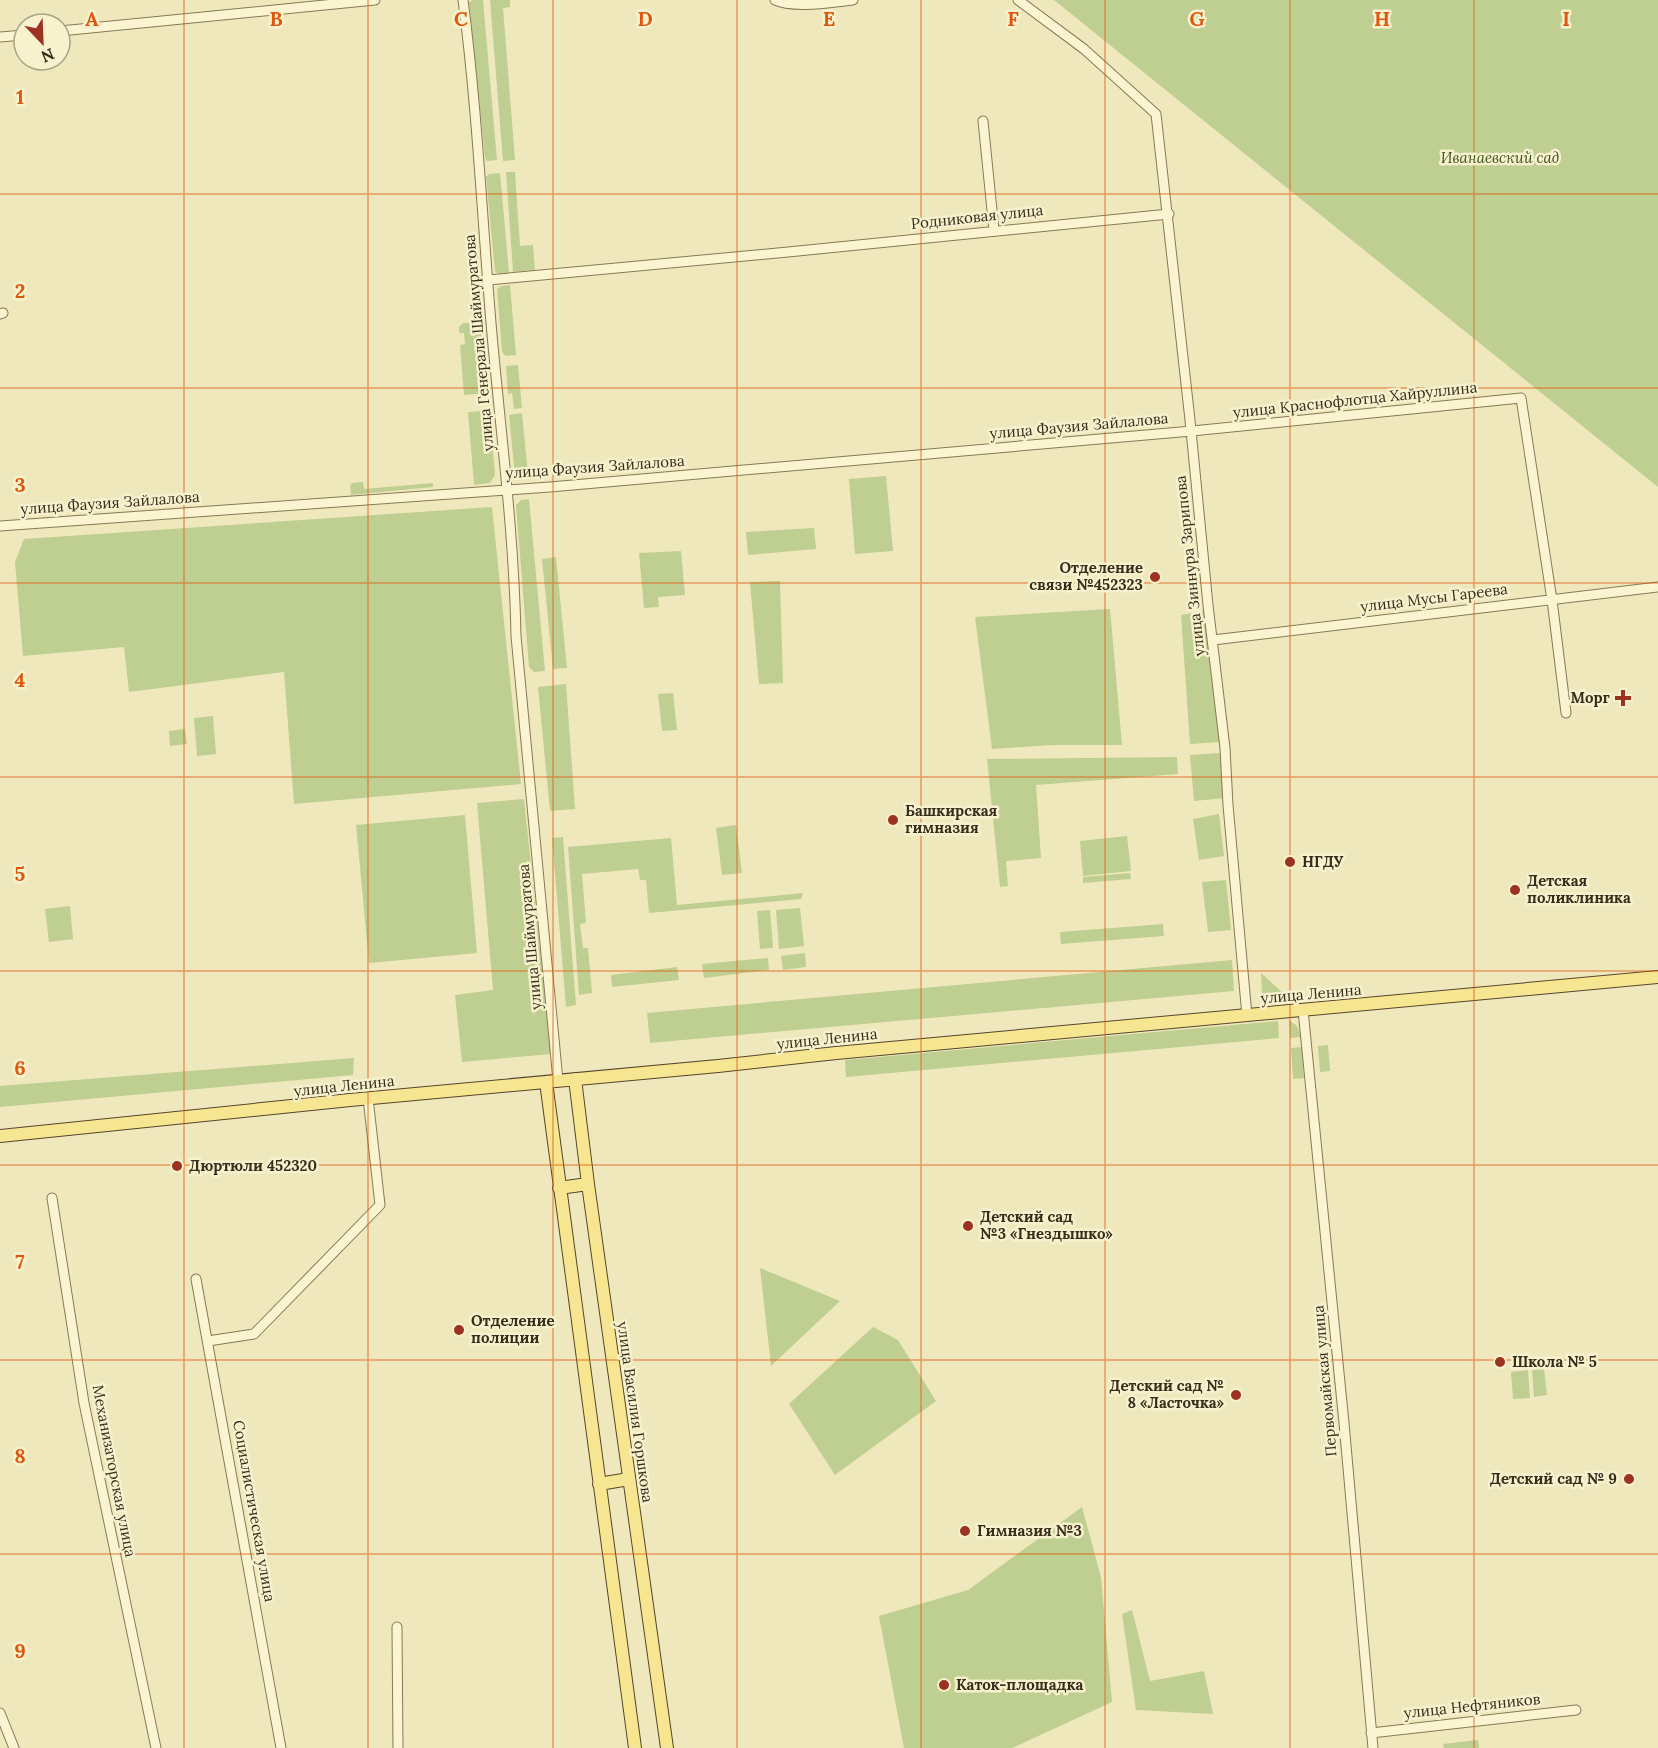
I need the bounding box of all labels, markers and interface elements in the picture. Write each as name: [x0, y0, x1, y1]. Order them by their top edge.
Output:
text: A: [85, 6, 99, 31]
text: B: [269, 6, 283, 31]
text: C: [454, 6, 468, 31]
text: D: [637, 6, 653, 31]
text: E: [823, 6, 835, 31]
text: F: [1007, 6, 1019, 31]
text: G: [1189, 6, 1205, 31]
text: H: [1374, 6, 1390, 31]
text: I: [1562, 6, 1570, 31]
north arrow: [12, 12, 72, 72]
text: N: [38, 44, 57, 67]
text: 1: [16, 84, 24, 109]
park label: Иванаевский сад: [1441, 148, 1559, 167]
street label: Родниковая улица: [910, 200, 1044, 233]
street label: улица Генерала Шаймуратова: [460, 234, 497, 452]
text: 2: [15, 278, 25, 303]
street label: улица Краснофлотца Хайруллина: [1232, 377, 1478, 422]
street label: улица Фаузия Зайлалова: [989, 408, 1169, 443]
street label: улица Фаузия Зайлалова: [505, 451, 685, 482]
text: 3: [14, 472, 26, 497]
street label: улица Зиннура Зарипова: [1171, 474, 1208, 657]
street label: улица Фаузия Зайлалова: [20, 487, 200, 518]
place label: Отделение связи №452323: [1029, 558, 1143, 594]
marker: Отделение связи №452323: [1148, 570, 1162, 584]
street label: улица Мусы Гареева: [1359, 579, 1509, 616]
text: 4: [15, 667, 26, 692]
place label: Морг: [1570, 688, 1610, 707]
marker: Морг: [1614, 689, 1632, 707]
place label: Башкирская гимназия: [905, 801, 998, 837]
marker: Башкирская гимназия: [886, 813, 900, 827]
place label: НГДУ: [1302, 852, 1344, 871]
marker: НГДУ: [1283, 855, 1297, 869]
text: 5: [15, 861, 26, 886]
street label: улица Шаймуратова: [514, 863, 545, 1011]
place label: Детская поликлиника: [1527, 871, 1631, 907]
marker: Детская поликлиника: [1508, 883, 1522, 897]
street label: улица Ленина: [1260, 980, 1362, 1007]
street label: улица Ленина: [776, 1024, 879, 1053]
text: 6: [14, 1055, 26, 1080]
street label: улица Ленина: [293, 1071, 396, 1100]
place label: Дюртюли 452320: [189, 1156, 317, 1175]
marker: Дюртюли 452320: [170, 1159, 184, 1173]
place label: Детский сад №3 «Гнездышко»: [980, 1207, 1113, 1243]
marker: Детский сад №3 «Гнездышко»: [961, 1219, 975, 1233]
text: 7: [15, 1249, 25, 1274]
street label: Первомайская улица: [1308, 1304, 1341, 1458]
place label: Отделение полиции: [471, 1311, 555, 1347]
street label: улица Василия Горшкова: [613, 1320, 658, 1504]
marker: Отделение полиции: [452, 1323, 466, 1337]
place label: Школа № 5: [1512, 1352, 1597, 1371]
marker: Школа № 5: [1493, 1355, 1507, 1369]
place label: Детский сад № 8 «Ласточка»: [1109, 1376, 1225, 1412]
street label: Механизаторская улица: [88, 1383, 141, 1559]
marker: Детский сад № 8 «Ласточка»: [1229, 1388, 1243, 1402]
street label: Социалистическая улица: [229, 1419, 280, 1603]
text: 8: [14, 1443, 26, 1468]
place label: Детский сад № 9: [1490, 1469, 1617, 1488]
marker: Детский сад № 9: [1622, 1472, 1636, 1486]
place label: Гимназия №3: [977, 1521, 1082, 1540]
marker: Гимназия №3: [958, 1524, 972, 1538]
text: 9: [14, 1638, 26, 1663]
place label: Каток-площадка: [956, 1675, 1083, 1694]
marker: Каток-площадка: [937, 1678, 951, 1692]
street label: улица Нефтяников: [1403, 1689, 1541, 1722]

